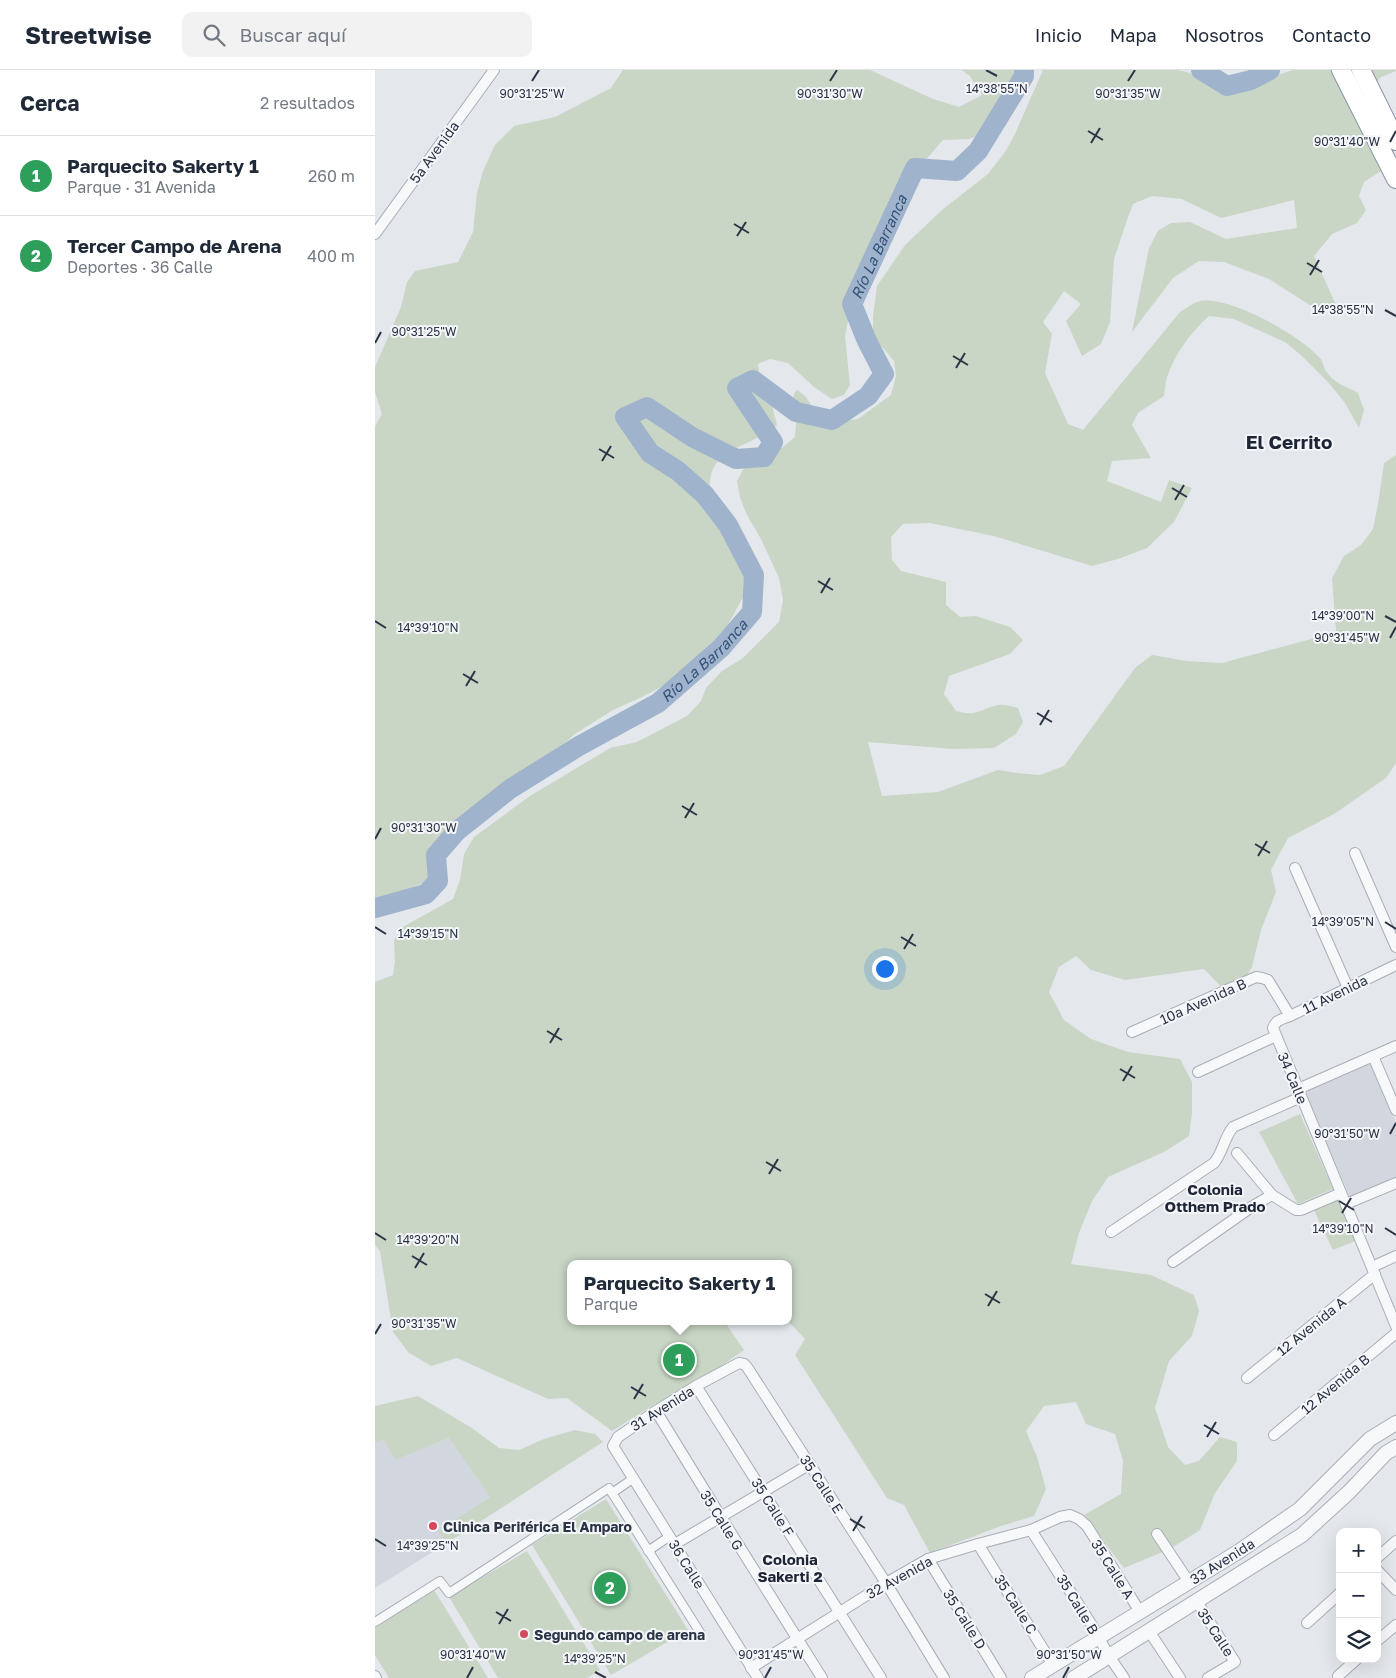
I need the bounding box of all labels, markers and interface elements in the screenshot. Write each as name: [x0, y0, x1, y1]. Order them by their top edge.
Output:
search box: [182, 12, 532, 57]
text: Streetwise: [25, 20, 152, 49]
icon: search: [200, 21, 228, 49]
text: Buscar aquí: [240, 23, 346, 46]
text: Inicio: [1035, 24, 1082, 46]
text: Mapa: [1110, 24, 1157, 46]
text: Nosotros: [1185, 24, 1264, 46]
text: Contacto: [1292, 24, 1371, 46]
text: 14°38'55"N: [966, 81, 1028, 96]
text: 90°31'25"W: [499, 86, 565, 101]
text: 90°31'30"W: [797, 86, 863, 101]
text: 90°31'35"W: [1095, 86, 1161, 101]
text: Cerca: [20, 90, 79, 116]
text: 2 resultados: [260, 93, 355, 113]
street label: 5a Avenida: [406, 118, 462, 186]
text: 90°31'40"W: [1314, 134, 1381, 149]
text: Parquecito Sakerty 1: [67, 154, 259, 177]
text: 1: [32, 166, 40, 186]
text: 260 m: [308, 166, 355, 186]
text: Parque · 31 Avenida: [67, 177, 216, 197]
water label: Río La Barranca: [847, 191, 911, 301]
text: Tercer Campo de Arena: [67, 234, 281, 257]
text: 2: [31, 246, 41, 266]
text: 400 m: [307, 246, 355, 266]
text: Deportes · 36 Calle: [67, 257, 213, 277]
text: 14°38'55"N: [1312, 302, 1374, 317]
text: 90°31'25"W: [391, 324, 457, 339]
district label: El Cerrito: [1246, 430, 1332, 453]
text: 14°39'00"N: [1312, 608, 1374, 623]
water label: Río La Barranca: [657, 615, 751, 706]
text: 14°39'10"N: [397, 620, 459, 635]
text: 90°31'45"W: [1314, 630, 1380, 645]
text: 90°31'30"W: [391, 820, 457, 835]
text: 14°39'05"N: [1312, 914, 1374, 929]
text: 14°39'15"N: [398, 926, 458, 941]
your location: [872, 956, 898, 982]
street label: 11 Avenida: [1300, 971, 1370, 1017]
street label: 10a Avenida B: [1157, 974, 1249, 1028]
street label: 34 Calle: [1275, 1050, 1311, 1106]
text: 90°31'50"W: [1314, 1126, 1380, 1141]
district label: Colonia Otthem Prado: [1165, 1180, 1265, 1215]
text: 14°39'10"N: [1312, 1221, 1374, 1236]
text: 14°39'20"N: [397, 1232, 459, 1247]
popup: [567, 1260, 792, 1325]
text: Parquecito Sakerty 1: [584, 1271, 775, 1294]
street label: 12 Avenida A: [1273, 1292, 1350, 1359]
text: Parque: [584, 1294, 638, 1314]
text: 90°31'35"W: [391, 1316, 457, 1331]
pin: 1: [663, 1341, 695, 1379]
street label: 12 Avenida B: [1297, 1350, 1373, 1418]
street label: 31 Avenida: [627, 1382, 697, 1434]
street label: 35 Calle E: [797, 1452, 847, 1516]
street label: 35 Calle F: [748, 1475, 798, 1539]
street label: 35 Calle G: [697, 1487, 747, 1553]
place label: Clinica Periférica El Amparo: [443, 1518, 632, 1535]
marker: Clinica Periférica El Amparo: [427, 1520, 439, 1532]
map controls: [1336, 1528, 1381, 1663]
button: +: [1336, 1528, 1381, 1573]
street label: 33 Avenida: [1187, 1534, 1257, 1588]
street label: 36 Calle: [665, 1536, 709, 1592]
street label: 35 Calle A: [1088, 1536, 1138, 1602]
text: 14°39'25"N: [397, 1538, 459, 1553]
district label: Colonia Sakerti 2: [757, 1550, 823, 1585]
street label: 32 Avenida: [863, 1552, 935, 1602]
pin: 2: [594, 1569, 626, 1607]
street label: 35 Calle C: [991, 1571, 1041, 1637]
street label: 35 Calle B: [1053, 1571, 1103, 1637]
button: −: [1336, 1573, 1381, 1618]
street label: 35 Calle D: [940, 1586, 990, 1652]
street label: 35 Calle: [1194, 1605, 1238, 1659]
button: layers: [1336, 1618, 1381, 1663]
place label: Segundo campo de arena: [534, 1626, 705, 1643]
marker: Segundo campo de arena: [518, 1628, 530, 1640]
text: 90°31'40"W: [440, 1647, 507, 1662]
text: 90°31'45"W: [738, 1647, 804, 1662]
text: 90°31'50"W: [1036, 1647, 1102, 1662]
text: 14°39'25"N: [564, 1651, 626, 1666]

